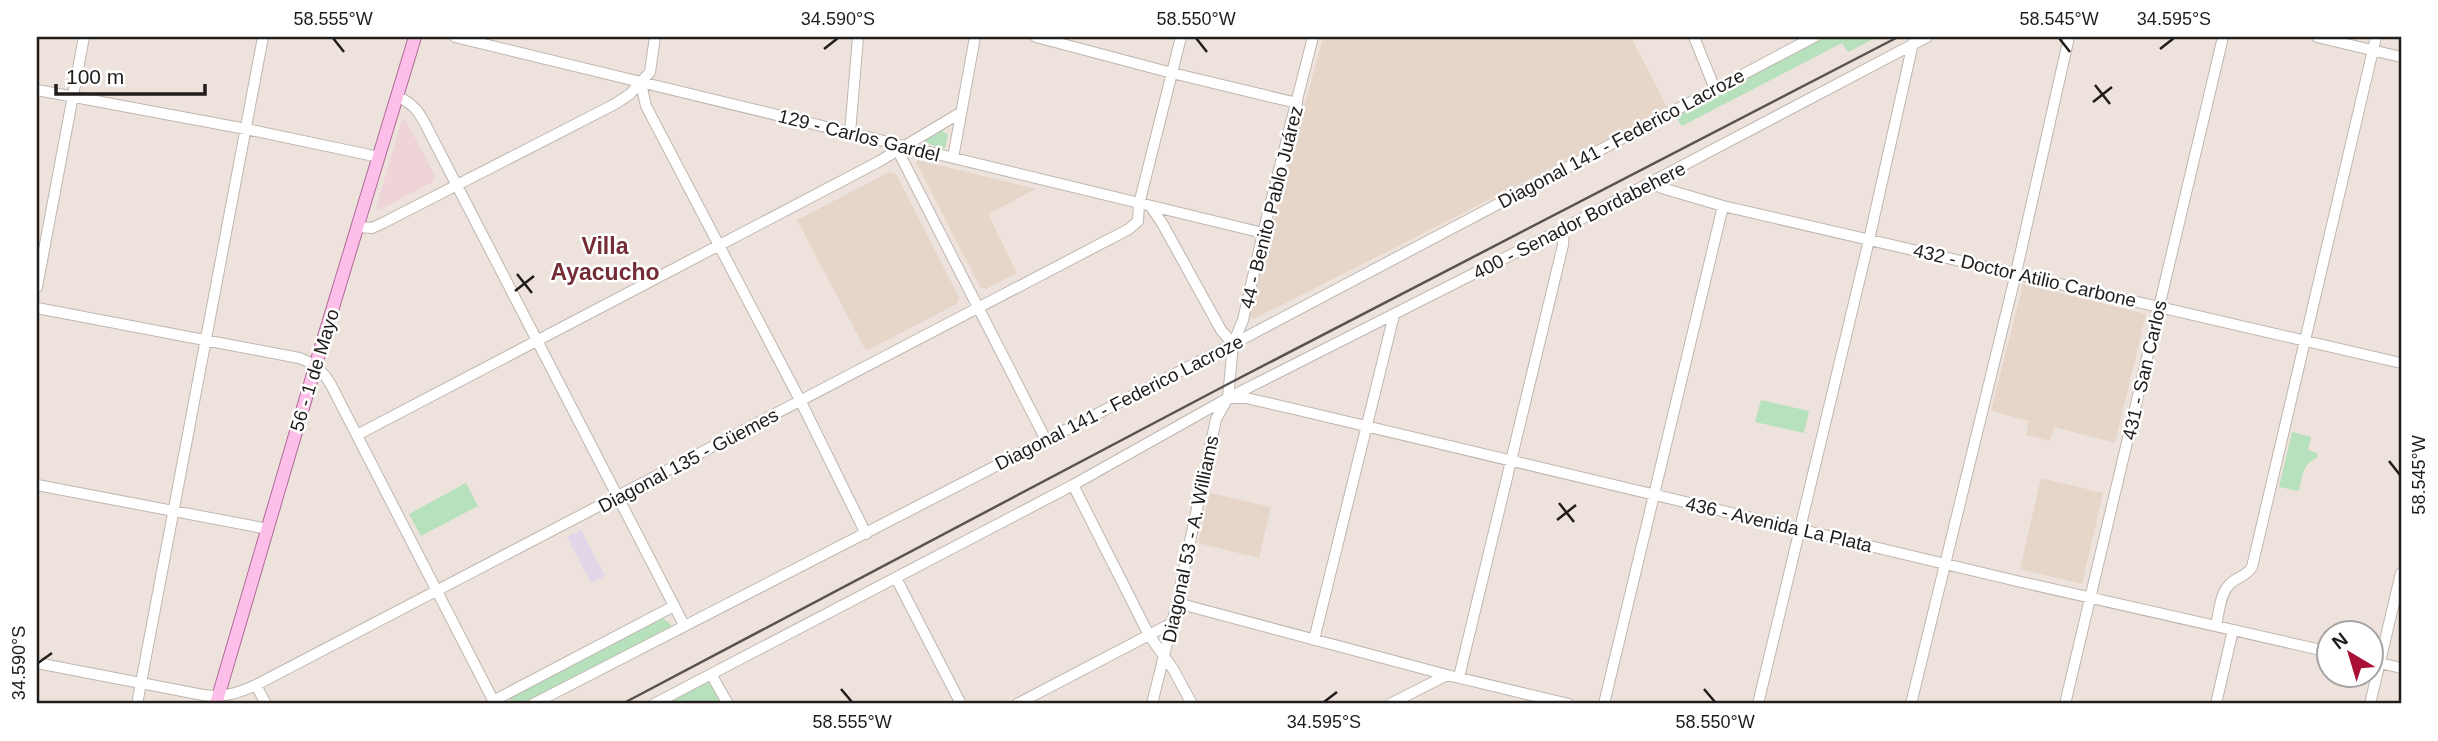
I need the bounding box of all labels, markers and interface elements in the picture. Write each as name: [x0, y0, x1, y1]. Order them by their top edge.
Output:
text: 58.555°W: [293, 9, 373, 29]
text: 34.590°S: [801, 9, 875, 29]
text: 58.550°W: [1156, 9, 1236, 29]
text: 58.545°W: [2019, 9, 2099, 29]
text: 34.595°S: [2137, 9, 2211, 29]
scale bar: [56, 52, 205, 96]
street label: Diagonal 141 - Federico Lacroze: [1495, 64, 1748, 212]
text: 100 m: [66, 65, 124, 88]
street label: 44 - Benito Pablo Juárez: [1236, 104, 1307, 311]
street label: 129 - Carlos Gardel: [776, 105, 942, 166]
street label: 400 - Senador Bordabehere: [1470, 158, 1689, 283]
district label: Villa Ayacucho: [550, 233, 660, 285]
street label: 432 - Doctor Atilio Carbone: [1911, 240, 2138, 311]
street label: 431 - San Carlos: [2118, 298, 2171, 442]
street label: 56 - 1 de Mayo: [286, 306, 343, 434]
street label: Diagonal 141 - Federico Lacroze: [992, 331, 1247, 474]
street label: Diagonal 135 - Güemes: [595, 404, 782, 517]
street label: Diagonal 53 - A. Williams: [1158, 434, 1223, 645]
text: 58.545°W: [2409, 435, 2429, 515]
street label: 436 - Avenida La Plata: [1684, 493, 1875, 556]
north arrow: [2316, 618, 2386, 688]
text: 34.590°S: [9, 626, 29, 700]
text: N: [2328, 628, 2352, 653]
text: 58.555°W: [812, 712, 892, 732]
text: 34.595°S: [1287, 712, 1361, 732]
text: 58.550°W: [1675, 712, 1755, 732]

